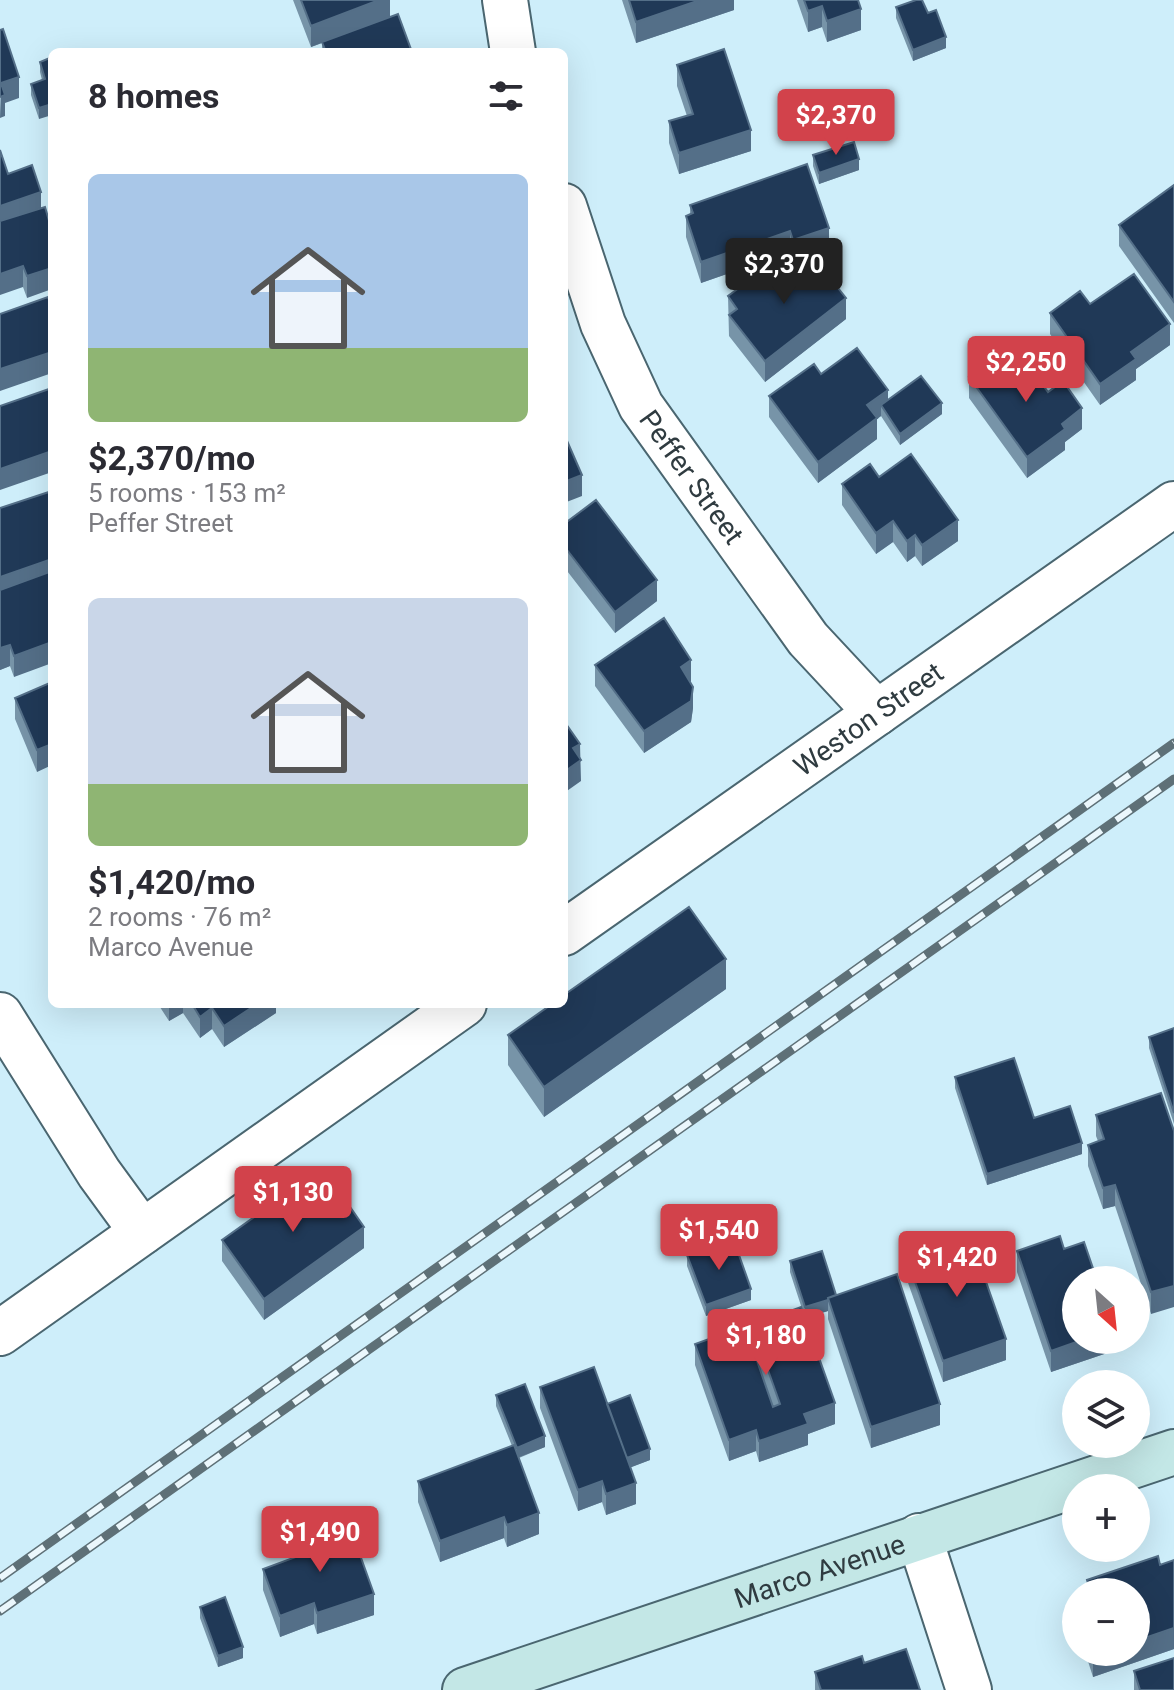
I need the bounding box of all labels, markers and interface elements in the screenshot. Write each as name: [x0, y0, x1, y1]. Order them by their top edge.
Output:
icon: filters: [484, 74, 528, 118]
text: 8 homes: [88, 76, 219, 116]
pin: $2,370: [771, 89, 901, 157]
text: $2,370: [796, 100, 876, 130]
icon: home: [236, 226, 380, 370]
pin: $2,370: [719, 238, 849, 306]
text: $2,370: [744, 249, 824, 279]
pin: $2,250: [961, 336, 1091, 404]
text: $2,250: [986, 347, 1066, 377]
street label: Peffer Street: [632, 404, 751, 551]
text: $2,370/mo: [88, 438, 255, 478]
text: 5 rooms · 153 m²: [88, 478, 286, 508]
text: Peffer Street: [88, 508, 233, 538]
icon: home: [236, 650, 380, 794]
street label: Weston Street: [788, 656, 950, 783]
text: $1,420/mo: [88, 862, 255, 902]
text: 2 rooms · 76 m²: [88, 902, 271, 932]
text: Marco Avenue: [88, 932, 253, 962]
pin: $1,130: [228, 1166, 358, 1234]
text: $1,130: [253, 1177, 333, 1207]
pin: $1,540: [654, 1204, 784, 1272]
text: $1,540: [679, 1215, 759, 1245]
pin: $1,420: [892, 1231, 1022, 1299]
text: $1,420: [917, 1242, 997, 1272]
north arrow: [1062, 1266, 1150, 1354]
map controls: [1062, 1266, 1150, 1666]
pin: $1,180: [701, 1309, 831, 1377]
text: $1,180: [726, 1320, 806, 1350]
button: layers: [1062, 1370, 1150, 1458]
button: +: [1062, 1474, 1150, 1562]
pin: $1,490: [255, 1506, 385, 1574]
text: $1,490: [280, 1517, 360, 1547]
street label: Marco Avenue: [730, 1527, 909, 1615]
button: −: [1062, 1578, 1150, 1666]

